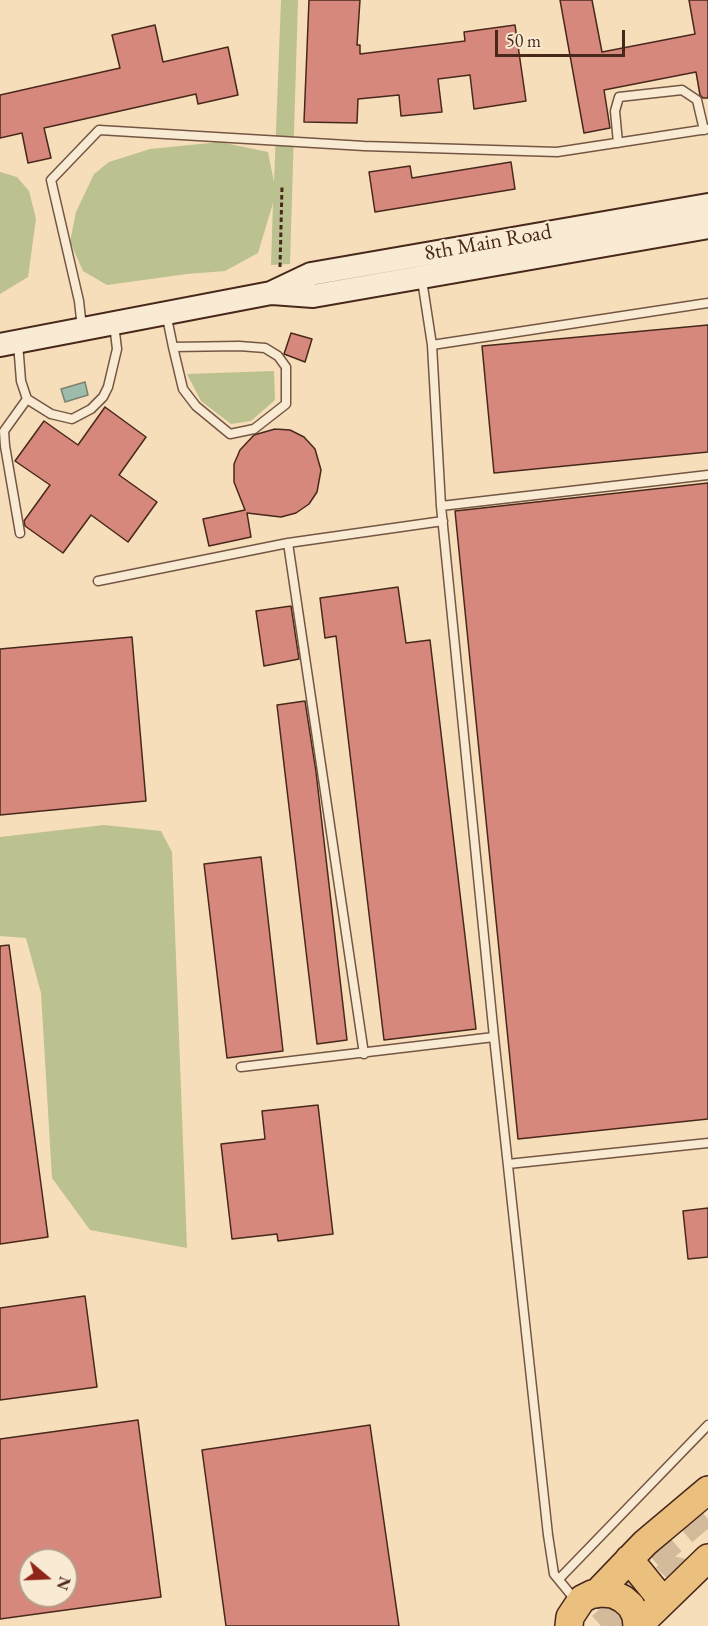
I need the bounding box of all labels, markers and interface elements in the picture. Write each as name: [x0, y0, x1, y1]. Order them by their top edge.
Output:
scale bar: [498, 18, 628, 56]
text: 50 m: [506, 29, 541, 52]
street label: 8th Main Road: [422, 219, 554, 267]
north arrow: [18, 1548, 78, 1608]
text: N: [52, 1574, 76, 1593]

